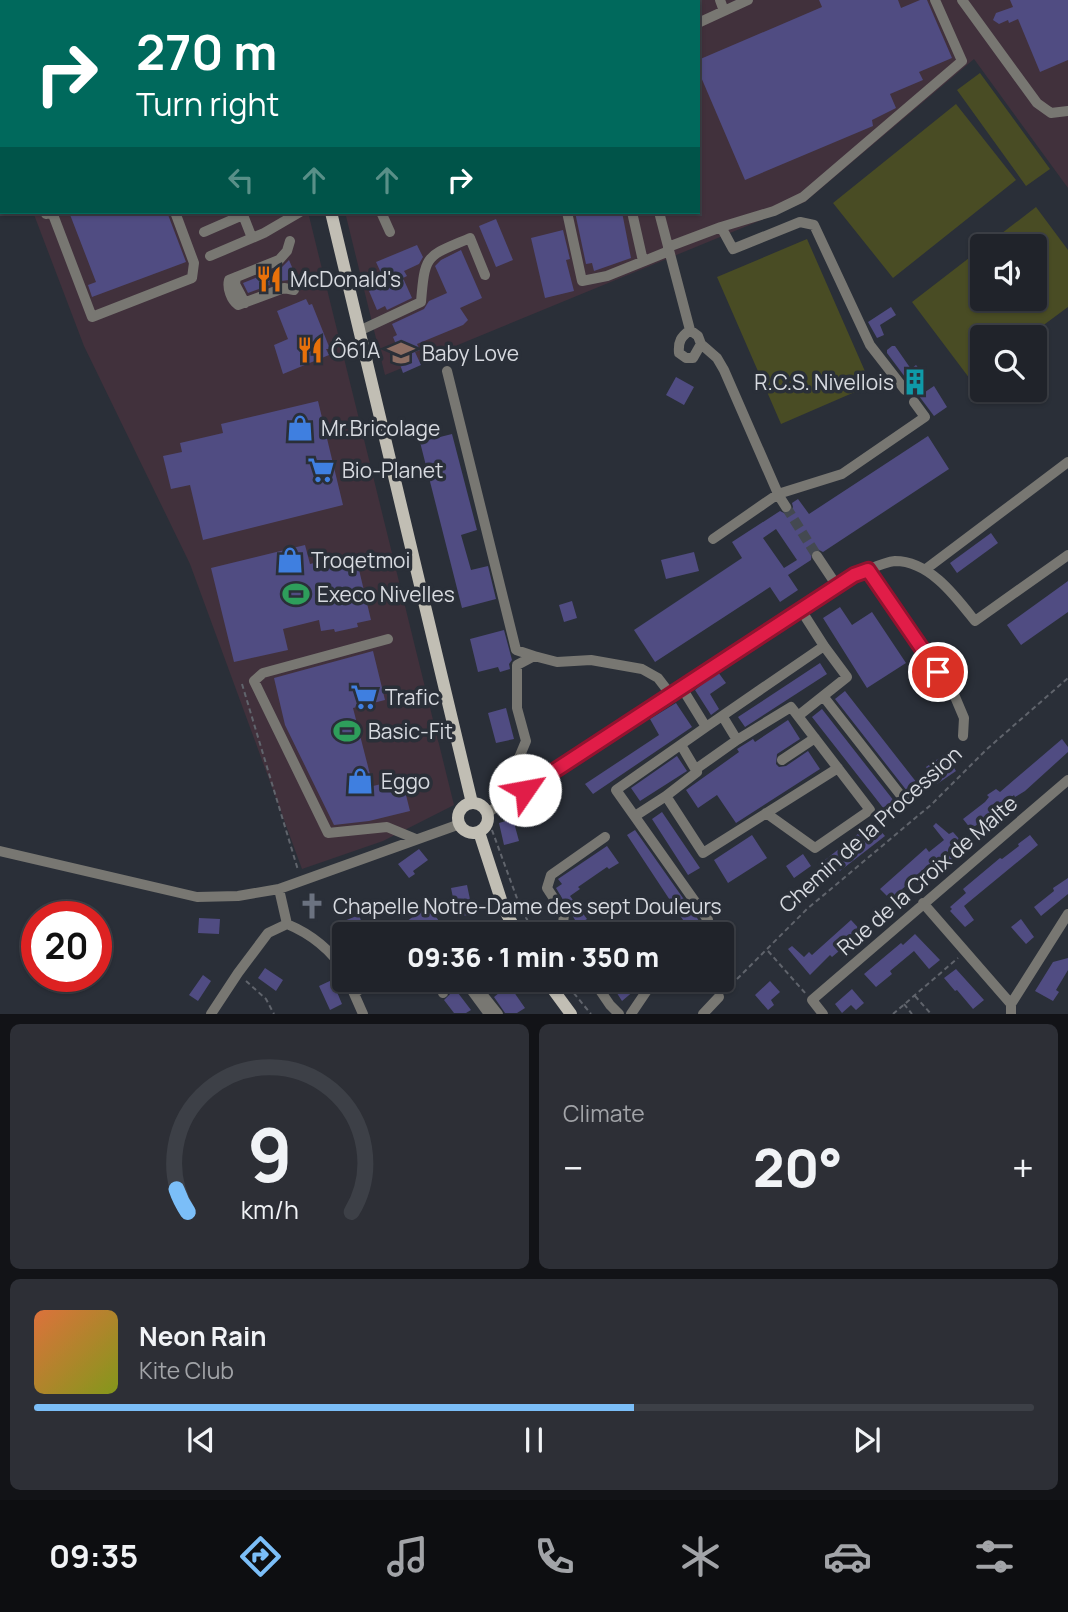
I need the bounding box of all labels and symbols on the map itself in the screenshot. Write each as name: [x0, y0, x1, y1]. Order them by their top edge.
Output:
restaurant icon: McDonald's: [254, 264, 284, 294]
place label: McDonald's: [290, 265, 401, 293]
restaurant icon: Ô61A: [295, 335, 325, 365]
place label: Ô61A: [331, 336, 380, 364]
school or university icon: Baby Love: [386, 338, 416, 368]
place label: Baby Love: [422, 339, 519, 367]
building icon: R.C.S. Nivellois: [900, 367, 930, 397]
place label: R.C.S. Nivellois: [754, 368, 894, 396]
shop icon: Mr.Bricolage: [285, 413, 315, 443]
place label: Mr.Bricolage: [321, 414, 440, 442]
supermarket icon: Bio-Planet: [306, 455, 336, 485]
place label: Bio-Planet: [342, 456, 443, 484]
shop icon: Troqetmoi: [275, 545, 305, 575]
place label: Troqetmoi: [311, 546, 410, 574]
sports icon: Execo Nivelles: [281, 579, 311, 609]
place label: Execo Nivelles: [317, 580, 455, 608]
pin: [908, 642, 968, 702]
supermarket icon: Trafic: [349, 682, 379, 712]
place label: Trafic: [385, 683, 440, 711]
sports icon: Basic-Fit: [332, 716, 362, 746]
place label: Basic-Fit: [368, 717, 453, 745]
street label: Chemin de la Procession: [773, 739, 967, 919]
position arrow: [488, 753, 562, 827]
shop icon: Eggo: [345, 766, 375, 796]
place label: Eggo: [381, 767, 430, 795]
street label: Rue de la Croix de Malte: [831, 789, 1023, 961]
church icon: Chapelle Notre-Dame des sept Douleurs: [297, 891, 327, 921]
place label: Chapelle Notre-Dame des sept Douleurs: [333, 892, 722, 920]
speed limit sign: 20: [21, 901, 112, 992]

